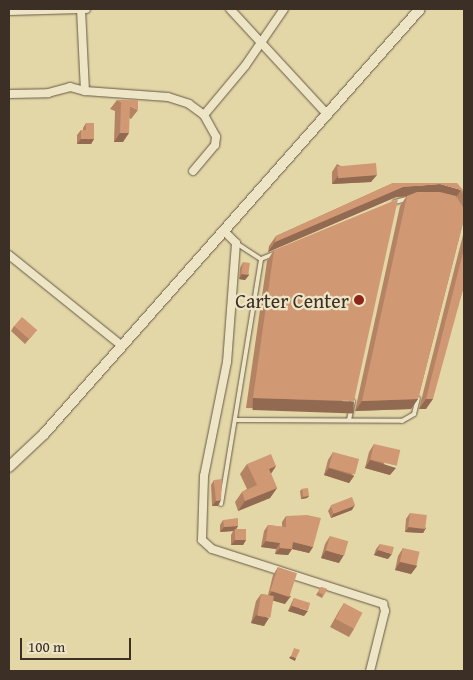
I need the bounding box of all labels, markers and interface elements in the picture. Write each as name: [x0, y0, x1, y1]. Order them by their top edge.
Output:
place label: Carter Center: [235, 288, 349, 312]
marker: Carter Center: [353, 294, 365, 306]
scale bar: [22, 628, 134, 660]
text: 100 m: [28, 636, 65, 657]

